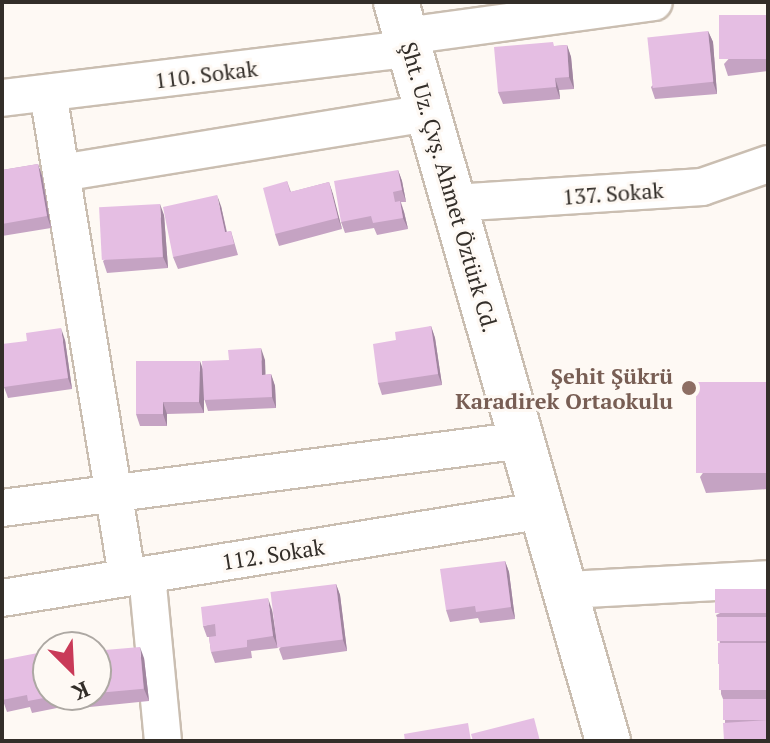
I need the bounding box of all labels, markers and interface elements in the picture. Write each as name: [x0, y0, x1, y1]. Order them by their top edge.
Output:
street label: Şht. Uz. Çvş. Ahmet Öztürk Cd.: [395, 37, 505, 337]
street label: 110. Sokak: [153, 55, 259, 93]
street label: 137. Sokak: [561, 176, 665, 210]
place label: Şehit Şükrü Karadirek Ortaokulu: [455, 362, 673, 414]
marker: Şehit Şükrü Karadirek Ortaokulu: [680, 379, 698, 397]
street label: 112. Sokak: [219, 533, 327, 575]
north arrow: [32, 631, 112, 711]
text: K: [68, 675, 94, 708]

